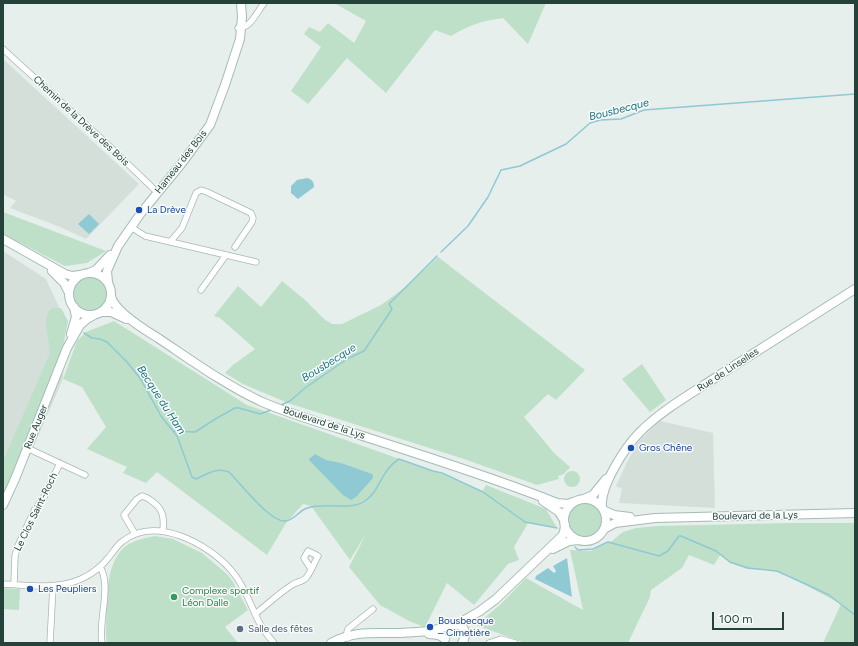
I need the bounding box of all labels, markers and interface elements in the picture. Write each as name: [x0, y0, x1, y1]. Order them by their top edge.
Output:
street label: Chemin de la Drève des Bois: [31, 73, 131, 169]
water label: Bousbecque: [588, 96, 650, 124]
street label: Hameau des Bois: [153, 128, 209, 196]
place label: La Drève: [147, 204, 186, 216]
marker: La Drève: [134, 205, 144, 215]
water label: Bousbecque: [299, 341, 359, 385]
street label: Rue de Linselles: [695, 346, 761, 394]
water label: Becque du Ham: [134, 363, 188, 437]
street label: Rue Auger: [22, 403, 50, 451]
street label: Boulevard de la Lys: [281, 404, 367, 442]
place label: Gros Chêne: [639, 442, 692, 454]
marker: Gros Chêne: [626, 443, 636, 453]
street label: Le Clos Saint-Roch: [12, 471, 60, 553]
street label: Boulevard de la Lys: [712, 509, 798, 523]
place label: Les Peupliers: [38, 583, 96, 595]
marker: Les Peupliers: [25, 584, 35, 594]
place label: Complexe sportif Léon Dalle: [182, 585, 259, 608]
marker: Complexe sportif Léon Dalle: [169, 592, 179, 602]
scale bar: [714, 604, 786, 630]
text: 100 m: [719, 612, 753, 626]
place label: Bousbecque – Cimetière: [438, 615, 494, 638]
marker: Bousbecque – Cimetière: [425, 622, 435, 632]
place label: Salle des fêtes: [248, 623, 313, 635]
marker: Salle des fêtes: [235, 624, 245, 634]

